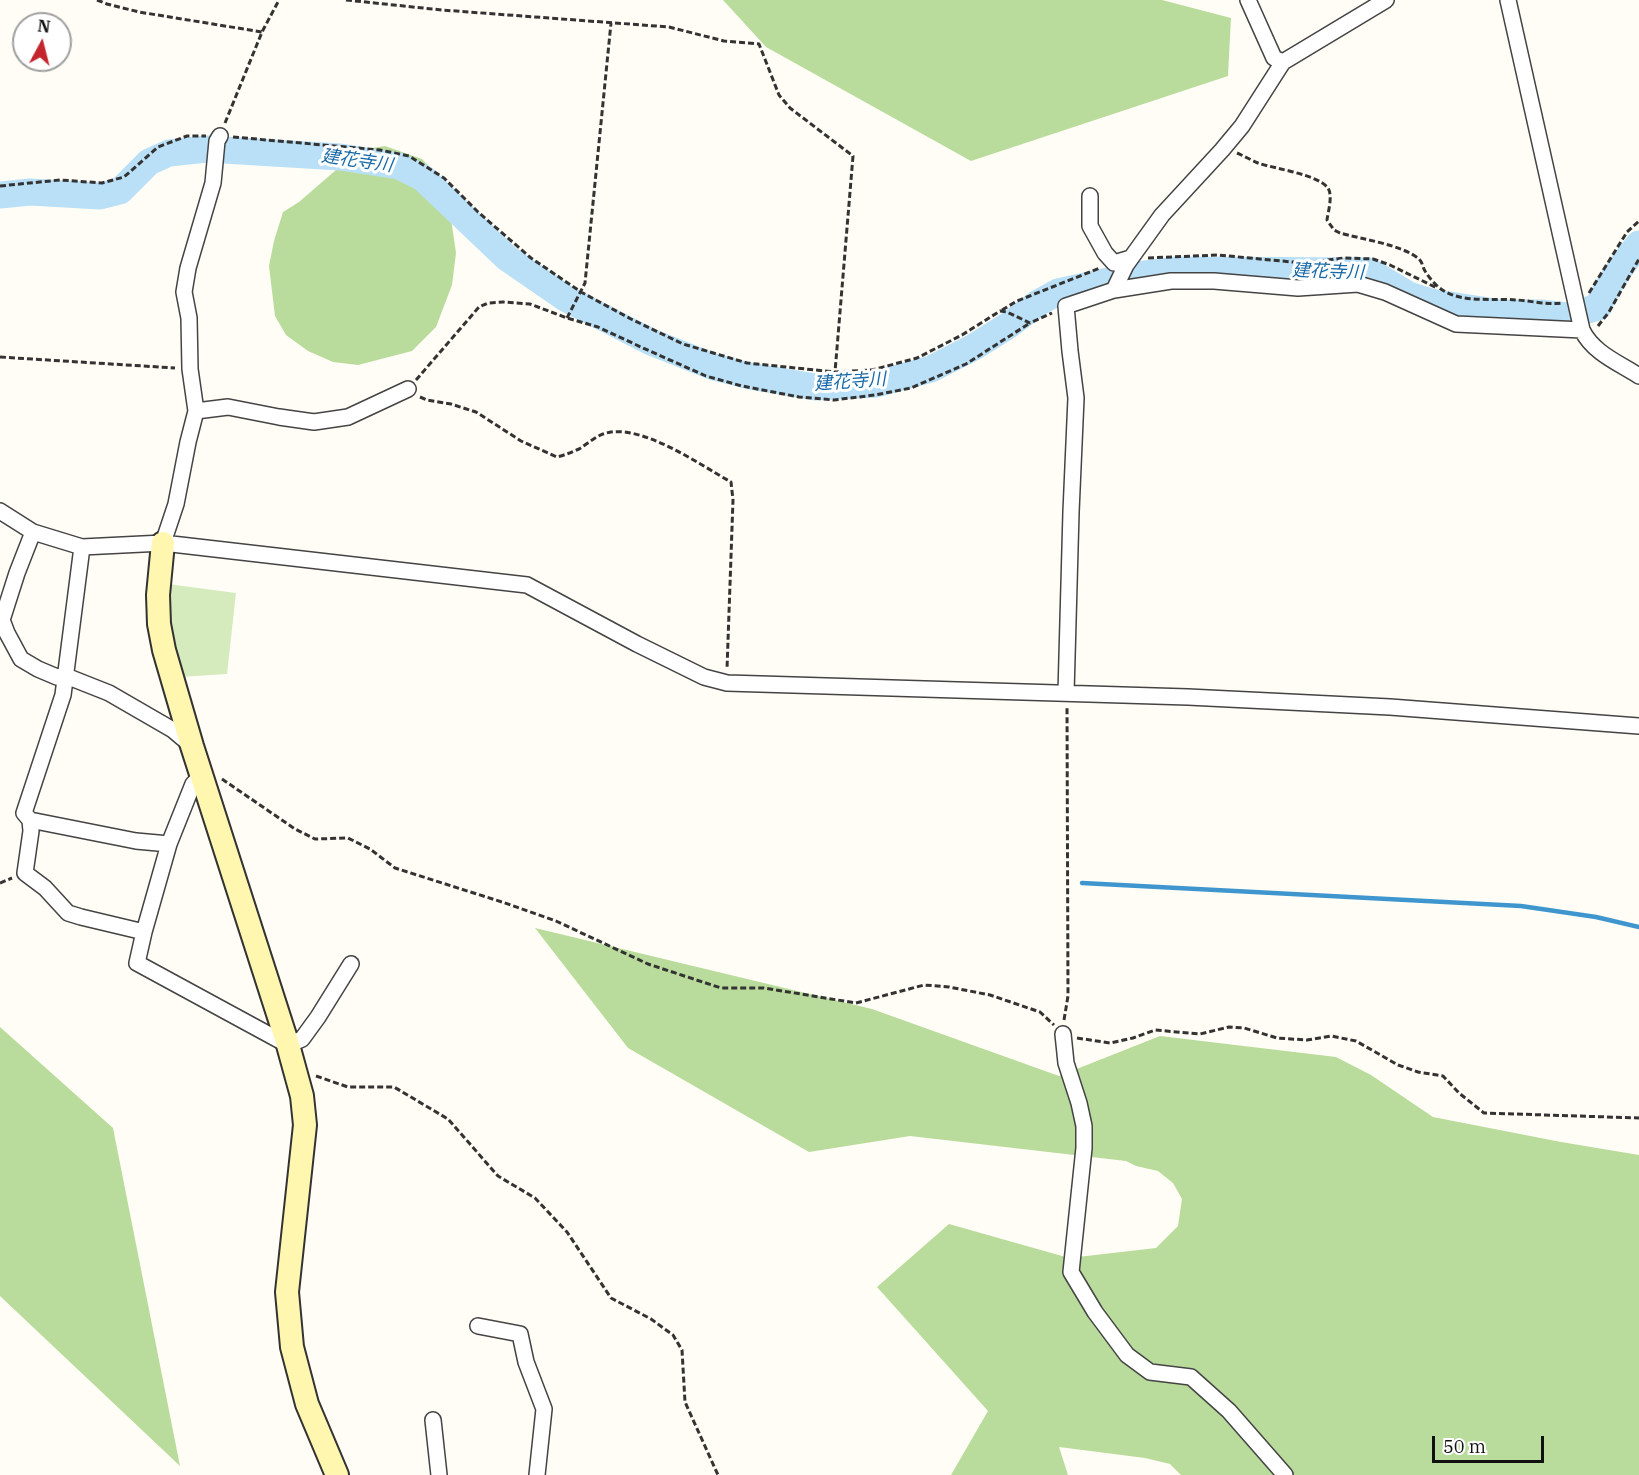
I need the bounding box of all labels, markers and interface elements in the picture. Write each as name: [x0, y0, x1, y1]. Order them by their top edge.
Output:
north arrow: [12, 12, 72, 72]
text: N: [36, 15, 51, 37]
water label: 建花寺川: [320, 145, 394, 177]
water label: 建花寺川: [1292, 260, 1364, 284]
water label: 建花寺川: [813, 369, 887, 395]
scale bar: [1435, 1424, 1548, 1462]
text: 50 m: [1443, 1435, 1486, 1458]

